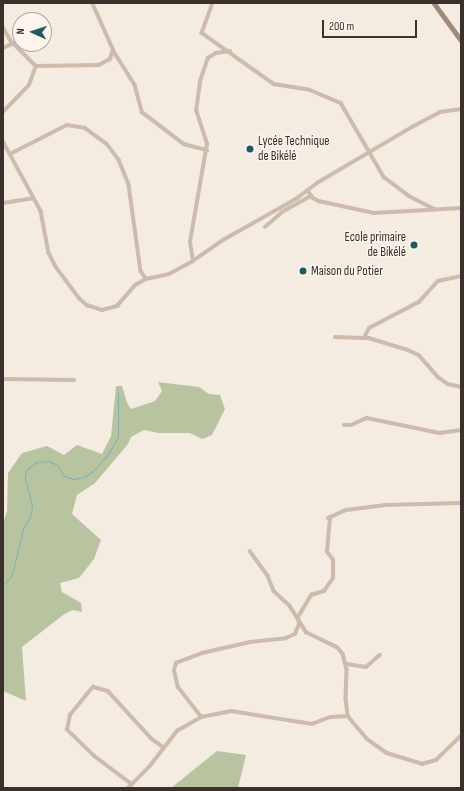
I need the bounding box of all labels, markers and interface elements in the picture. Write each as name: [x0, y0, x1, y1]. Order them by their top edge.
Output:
north arrow: [12, 12, 52, 52]
scale bar: [324, 12, 419, 38]
text: 200 m: [329, 19, 354, 34]
text: N: [14, 28, 27, 35]
place label: Lycée Technique de Bikélé: [258, 134, 330, 165]
marker: Lycée Technique de Bikélé: [245, 144, 255, 154]
place label: Ecole primaire de Bikélé: [344, 230, 406, 261]
marker: Ecole primaire de Bikélé: [409, 240, 419, 250]
place label: Maison du Potier: [311, 263, 383, 279]
marker: Maison du Potier: [298, 266, 308, 276]

